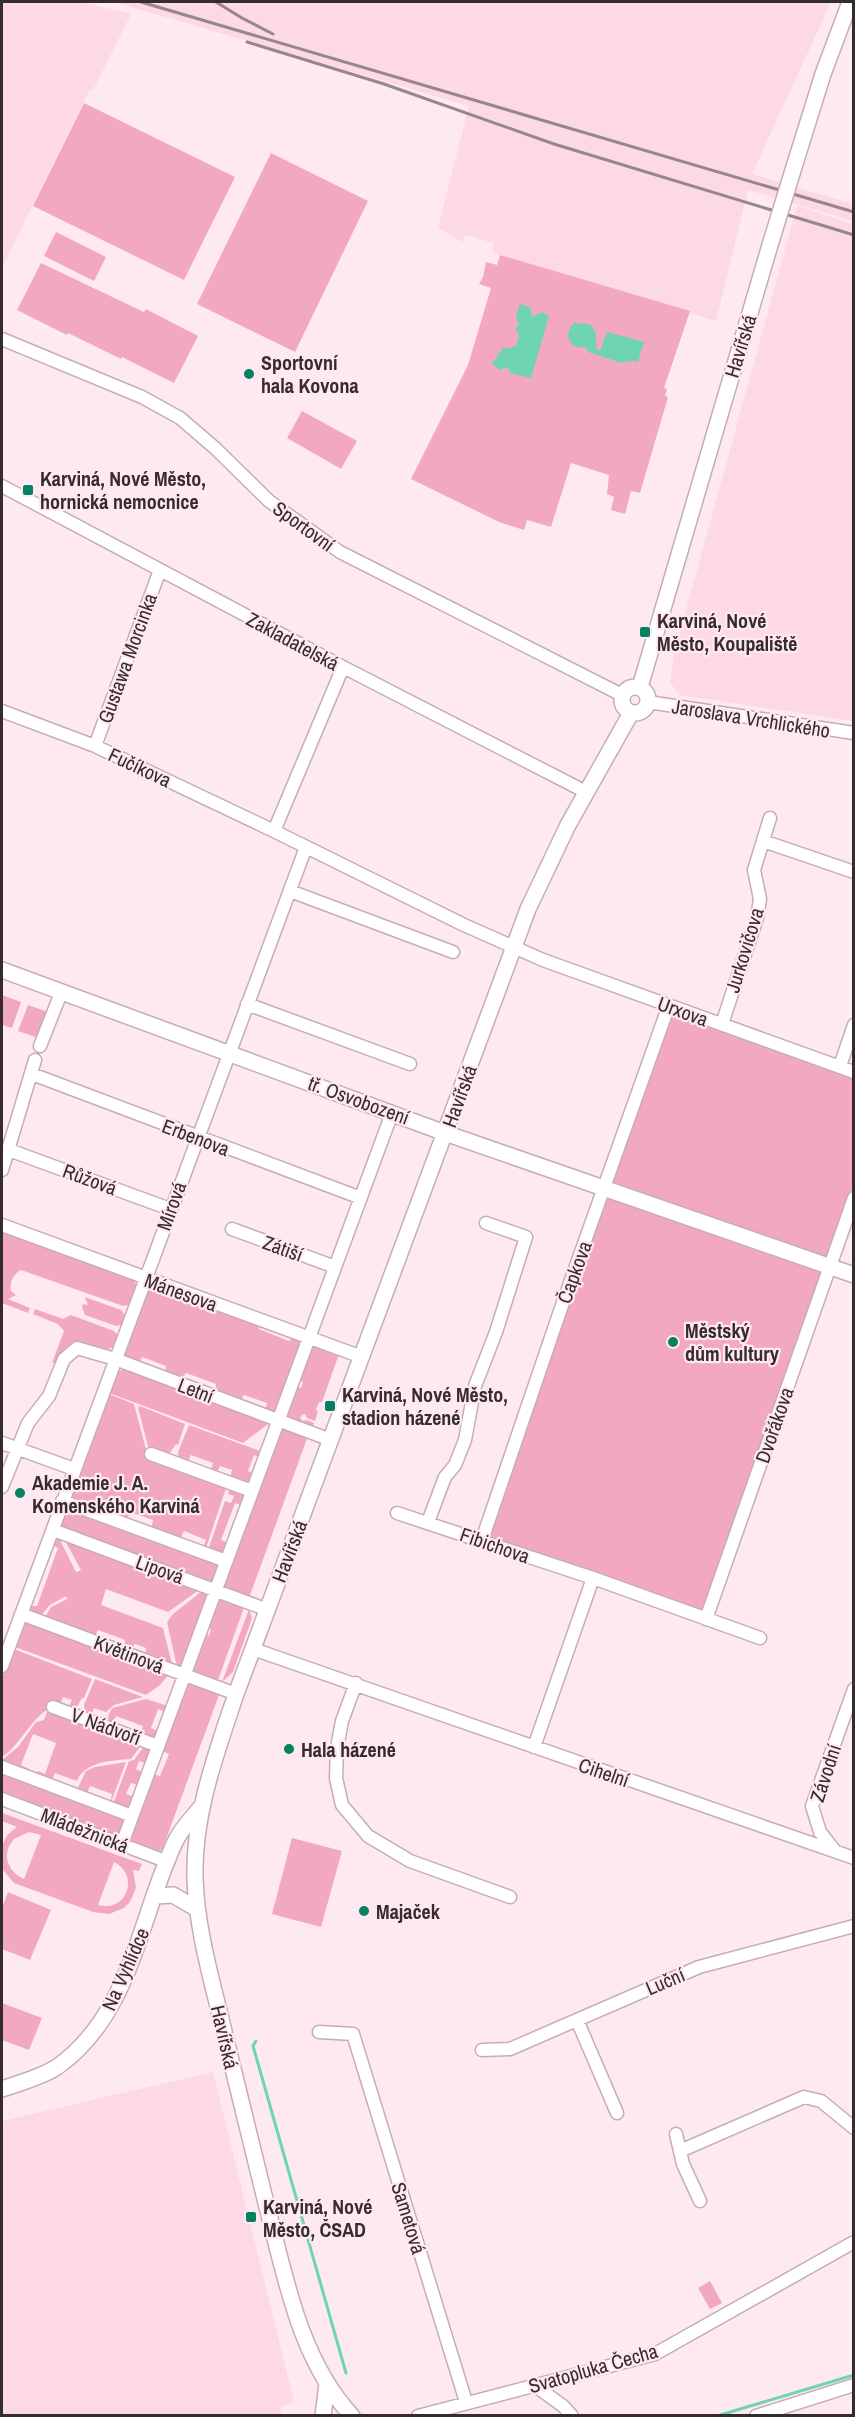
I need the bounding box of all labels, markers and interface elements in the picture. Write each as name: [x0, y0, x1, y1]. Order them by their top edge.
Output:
street label: Havířská: [718, 311, 762, 381]
place label: Sportovní hala Kovona: [261, 349, 359, 399]
marker: Sportovní hala Kovona: [242, 367, 256, 381]
place label: Karviná, Nové Město, hornická nemocnice: [40, 465, 206, 515]
marker: Karviná, Nové Město, hornická nemocnice: [21, 483, 35, 497]
street label: Sportovní: [268, 494, 341, 558]
street label: Gustawa Morcinka: [91, 589, 163, 727]
street label: Zakladatelská: [242, 605, 344, 677]
place label: Karviná, Nové Město, Koupaliště: [657, 607, 797, 657]
marker: Karviná, Nové Město, Koupaliště: [638, 625, 652, 639]
street label: Jaroslava Vrchlického: [670, 692, 832, 744]
street label: Fučíkova: [104, 741, 176, 793]
street label: Jurkovičova: [718, 904, 770, 996]
street label: Urxova: [654, 989, 712, 1033]
street label: Havířská: [435, 1061, 483, 1131]
street label: tř. Osvobození: [305, 1069, 414, 1131]
street label: Erbenova: [158, 1112, 234, 1162]
street label: Růžová: [59, 1157, 121, 1201]
street label: Mírová: [150, 1178, 192, 1234]
street label: Zátiší: [259, 1228, 307, 1268]
street label: Čapkova: [550, 1237, 598, 1307]
street label: Mánesova: [141, 1266, 221, 1318]
place label: Městský dům kultury: [685, 1317, 780, 1367]
marker: Městský dům kultury: [666, 1335, 680, 1349]
street label: Letní: [174, 1371, 218, 1409]
place label: Karviná, Nové Město, stadion házené: [342, 1381, 508, 1431]
street label: Dvořákova: [748, 1384, 800, 1466]
marker: Karviná, Nové Město, stadion házené: [323, 1399, 337, 1413]
place label: Akademie J. A. Komenského Karviná: [32, 1469, 200, 1519]
marker: Akademie J. A. Komenského Karviná: [13, 1486, 27, 1500]
street label: Havířská: [265, 1516, 313, 1586]
street label: Fibichova: [457, 1521, 533, 1569]
street label: Lipová: [132, 1548, 188, 1590]
street label: Květinová: [90, 1628, 168, 1680]
street label: V Nádvoří: [67, 1701, 145, 1751]
place label: Hala házené: [301, 1736, 396, 1763]
street label: Závodní: [803, 1740, 847, 1805]
marker: Hala házené: [282, 1742, 296, 1756]
street label: Cihelní: [575, 1751, 633, 1793]
street label: Mládežnická: [37, 1801, 133, 1859]
place label: Majaček: [376, 1898, 441, 1925]
marker: Majaček: [357, 1904, 371, 1918]
street label: Na Vyhlídce: [95, 1923, 155, 2015]
street label: Luční: [641, 1961, 689, 2001]
street label: Havířská: [205, 2002, 245, 2072]
street label: Sametová: [385, 2179, 433, 2257]
place label: Karviná, Nové Město, ČSAD: [263, 2193, 372, 2243]
marker: Karviná, Nové Město, ČSAD: [244, 2210, 258, 2224]
street label: Svatopluka Čecha: [525, 2337, 661, 2399]

